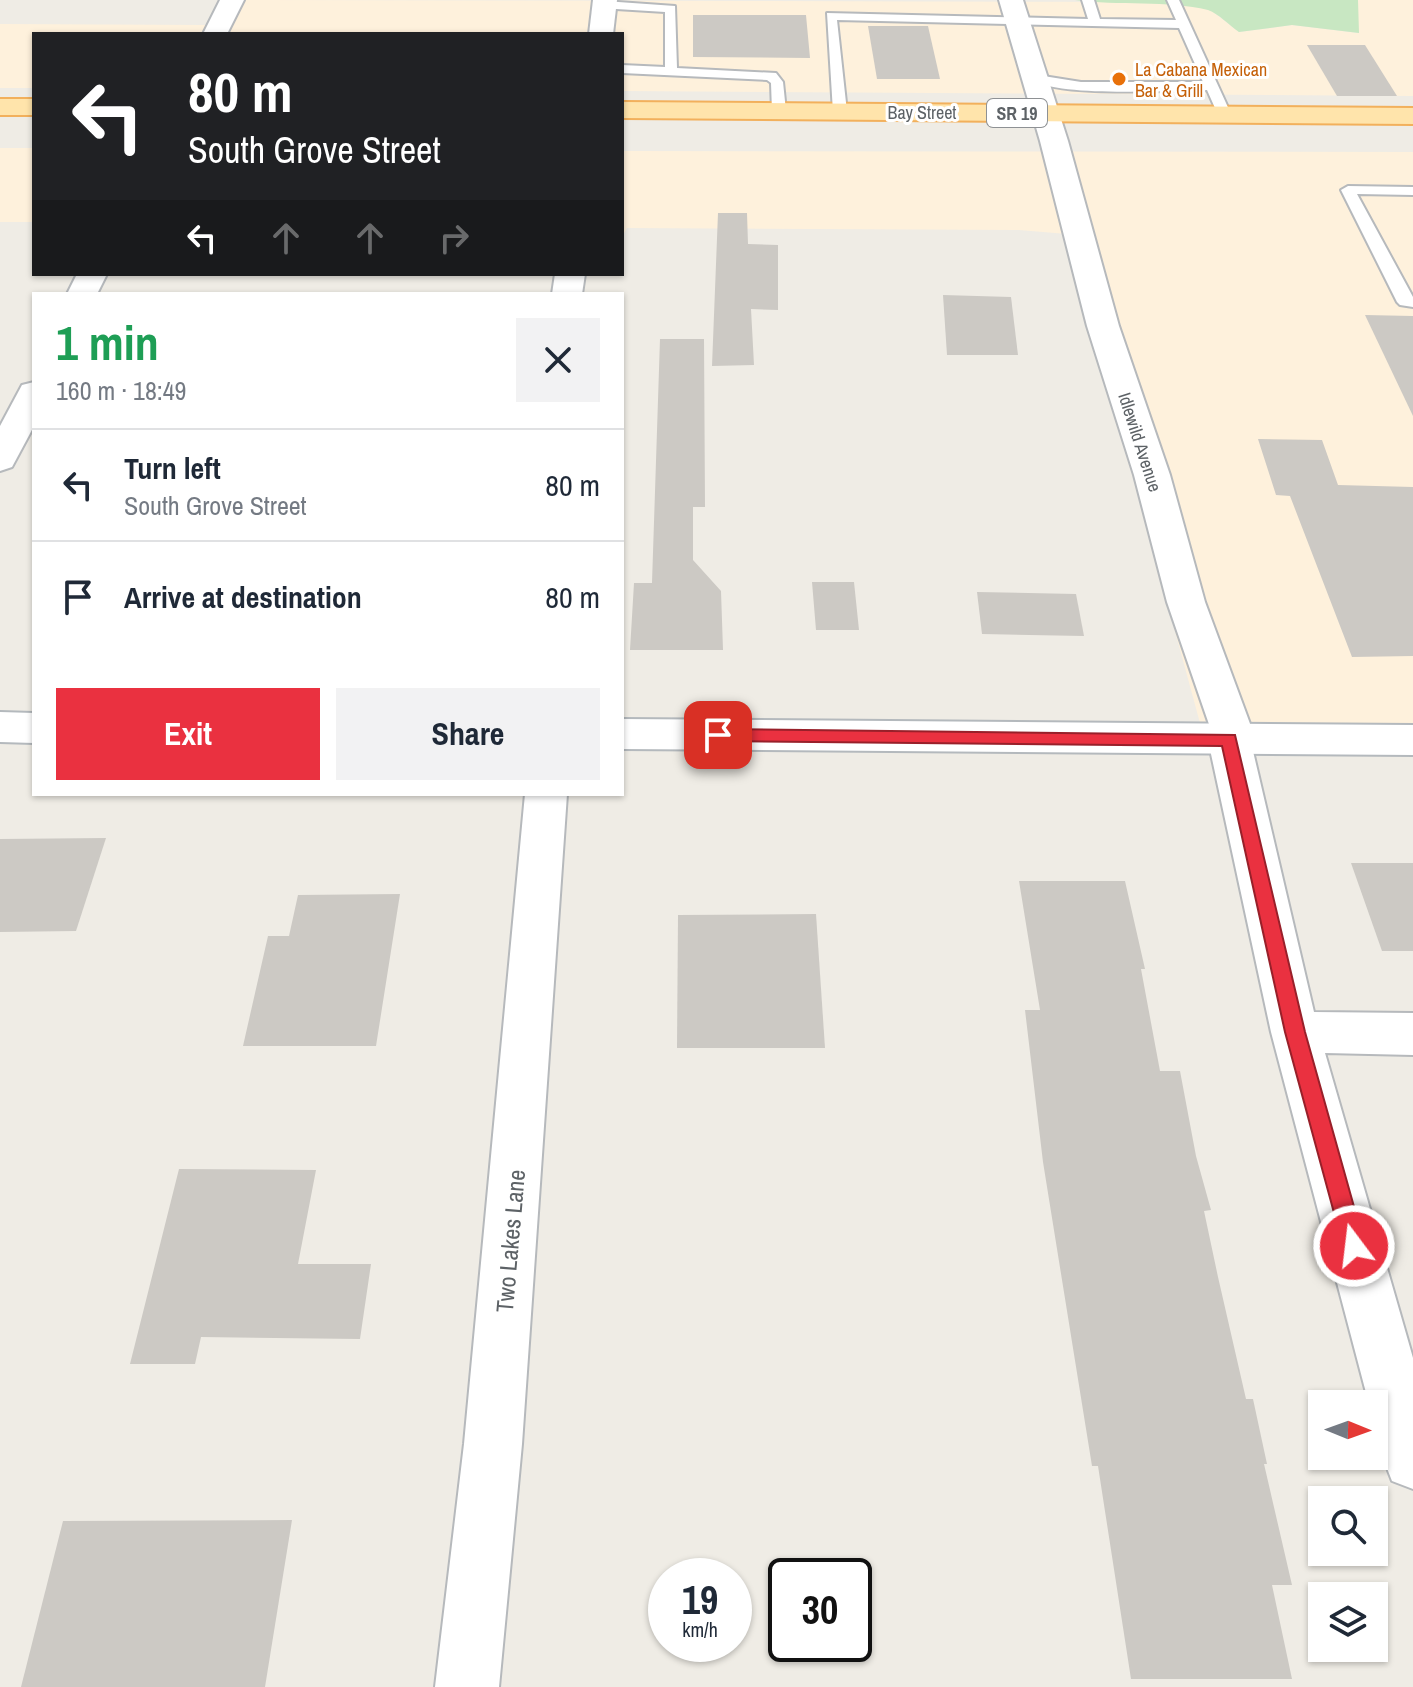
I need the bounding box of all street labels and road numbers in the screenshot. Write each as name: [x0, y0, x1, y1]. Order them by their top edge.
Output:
road number: SR 19: [987, 99, 1047, 127]
street label: Bay Street: [888, 100, 956, 125]
street label: Idlewild Avenue: [1112, 389, 1168, 495]
street label: Two Lakes Lane: [488, 1168, 532, 1314]

